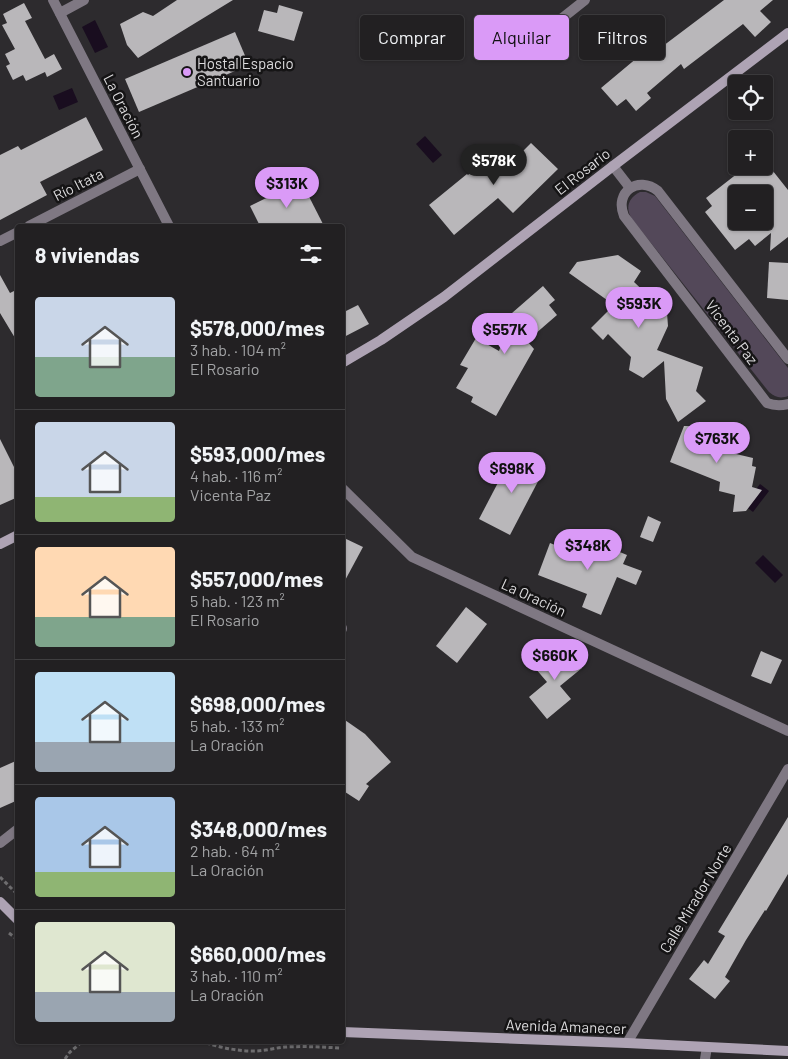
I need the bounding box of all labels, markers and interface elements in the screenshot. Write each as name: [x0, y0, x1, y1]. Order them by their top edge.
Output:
chip: Comprar: [360, 15, 464, 60]
chip: Alquilar: [474, 15, 569, 60]
chip: Filtros: [579, 15, 665, 60]
place label: Hostal Espacio Santuario: [197, 54, 294, 89]
marker: Hostal Espacio Santuario: [181, 66, 193, 78]
street label: La Oración: [100, 71, 148, 141]
map controls: [728, 75, 773, 230]
button: locate: [728, 75, 773, 120]
button: +: [728, 130, 773, 175]
pin: $578K: [459, 144, 529, 186]
street label: El Rosario: [551, 144, 613, 198]
text: $578K: [472, 150, 516, 169]
street label: Río Itata: [50, 164, 106, 204]
pin: $313K: [252, 166, 322, 209]
text: $313K: [266, 173, 308, 192]
button: −: [728, 185, 773, 230]
icon: filters: [297, 240, 325, 268]
text: 8 viviendas: [35, 242, 140, 267]
pin: $593K: [604, 286, 674, 329]
text: $593K: [617, 293, 661, 312]
street label: Vicenta Paz: [702, 296, 762, 368]
pin: $557K: [470, 312, 540, 355]
text: $578,000/mes: [190, 315, 325, 340]
icon: home: [75, 317, 135, 377]
text: $557K: [483, 319, 527, 338]
text: 3 hab. · 104 m²: [190, 340, 286, 359]
text: El Rosario: [190, 359, 260, 378]
pin: $763K: [682, 422, 752, 464]
text: $763K: [695, 428, 739, 447]
text: $593,000/mes: [190, 441, 325, 466]
icon: home: [75, 442, 135, 502]
pin: $698K: [477, 452, 547, 494]
text: $698K: [490, 458, 534, 477]
text: 4 hab. · 116 m²: [190, 466, 283, 485]
text: Vicenta Paz: [190, 485, 271, 504]
pin: $348K: [553, 528, 623, 571]
text: $348K: [565, 535, 611, 554]
text: $557,000/mes: [190, 566, 323, 591]
icon: home: [75, 567, 135, 627]
street label: La Oración: [499, 574, 569, 620]
text: 5 hab. · 123 m²: [190, 591, 285, 610]
text: El Rosario: [190, 610, 260, 629]
pin: $660K: [520, 638, 590, 681]
text: $660K: [532, 645, 578, 664]
text: $698,000/mes: [190, 691, 325, 716]
icon: home: [75, 692, 135, 752]
text: 5 hab. · 133 m²: [190, 716, 285, 735]
text: La Oración: [190, 735, 264, 754]
text: $348,000/mes: [190, 816, 327, 841]
icon: home: [75, 817, 135, 877]
street label: Calle Mirador Norte: [655, 840, 735, 956]
text: 2 hab. · 64 m²: [190, 841, 280, 860]
text: La Oración: [190, 860, 264, 879]
text: $660,000/mes: [190, 941, 326, 966]
icon: home: [75, 942, 135, 1002]
text: 3 hab. · 110 m²: [190, 966, 283, 985]
text: La Oración: [190, 985, 264, 1004]
street label: Avenida Amanecer: [505, 1015, 627, 1037]

